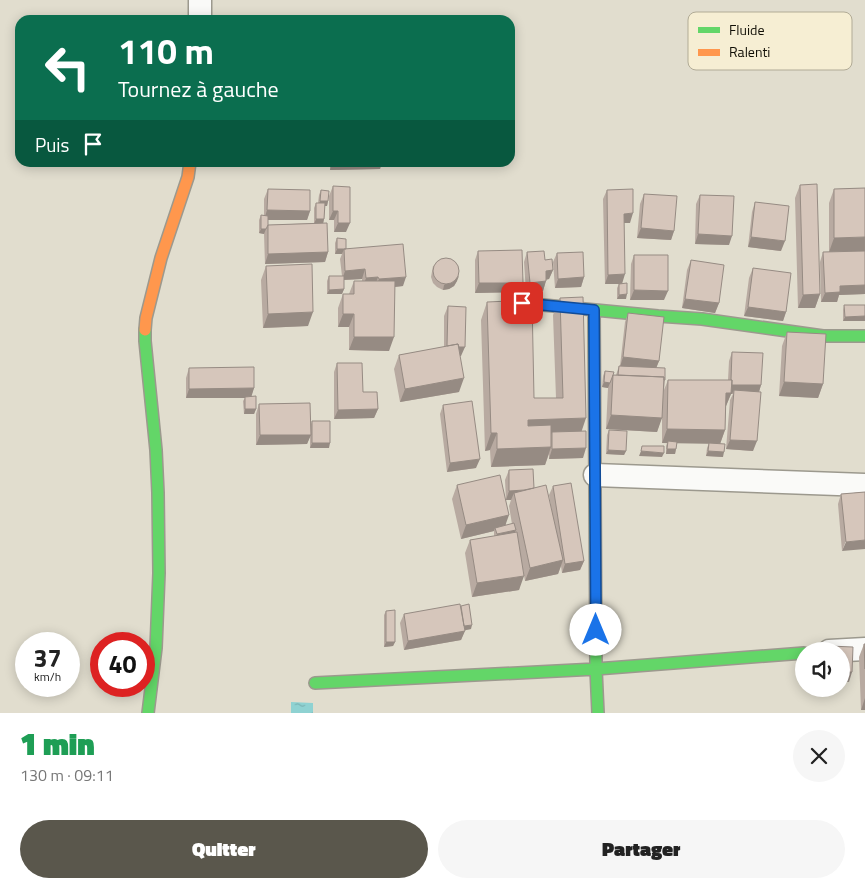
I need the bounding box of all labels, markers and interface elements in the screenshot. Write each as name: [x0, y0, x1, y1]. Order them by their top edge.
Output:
legend: [688, 12, 852, 70]
text: Fluide: [729, 19, 765, 40]
text: 110 m: [118, 24, 214, 78]
icon: left: [35, 35, 100, 100]
text: Ralenti: [729, 41, 770, 62]
text: Tournez à gauche: [118, 72, 279, 106]
text: Puis: [35, 130, 69, 159]
icon: arrive: [79, 130, 107, 158]
pin: [501, 282, 543, 324]
icon: arrive: [508, 289, 536, 317]
position arrow: [569, 603, 621, 655]
speed limit sign: 40: [90, 632, 155, 697]
text: 37: [33, 639, 62, 677]
map controls: [795, 642, 850, 697]
button: sound: [795, 642, 850, 697]
text: km/h: [34, 667, 61, 686]
text: 1 min: [20, 721, 95, 767]
button: close: [793, 730, 845, 782]
text: 130 m · 09:11: [20, 763, 114, 787]
button: Quitter: [20, 820, 428, 878]
button: Partager: [438, 820, 845, 878]

